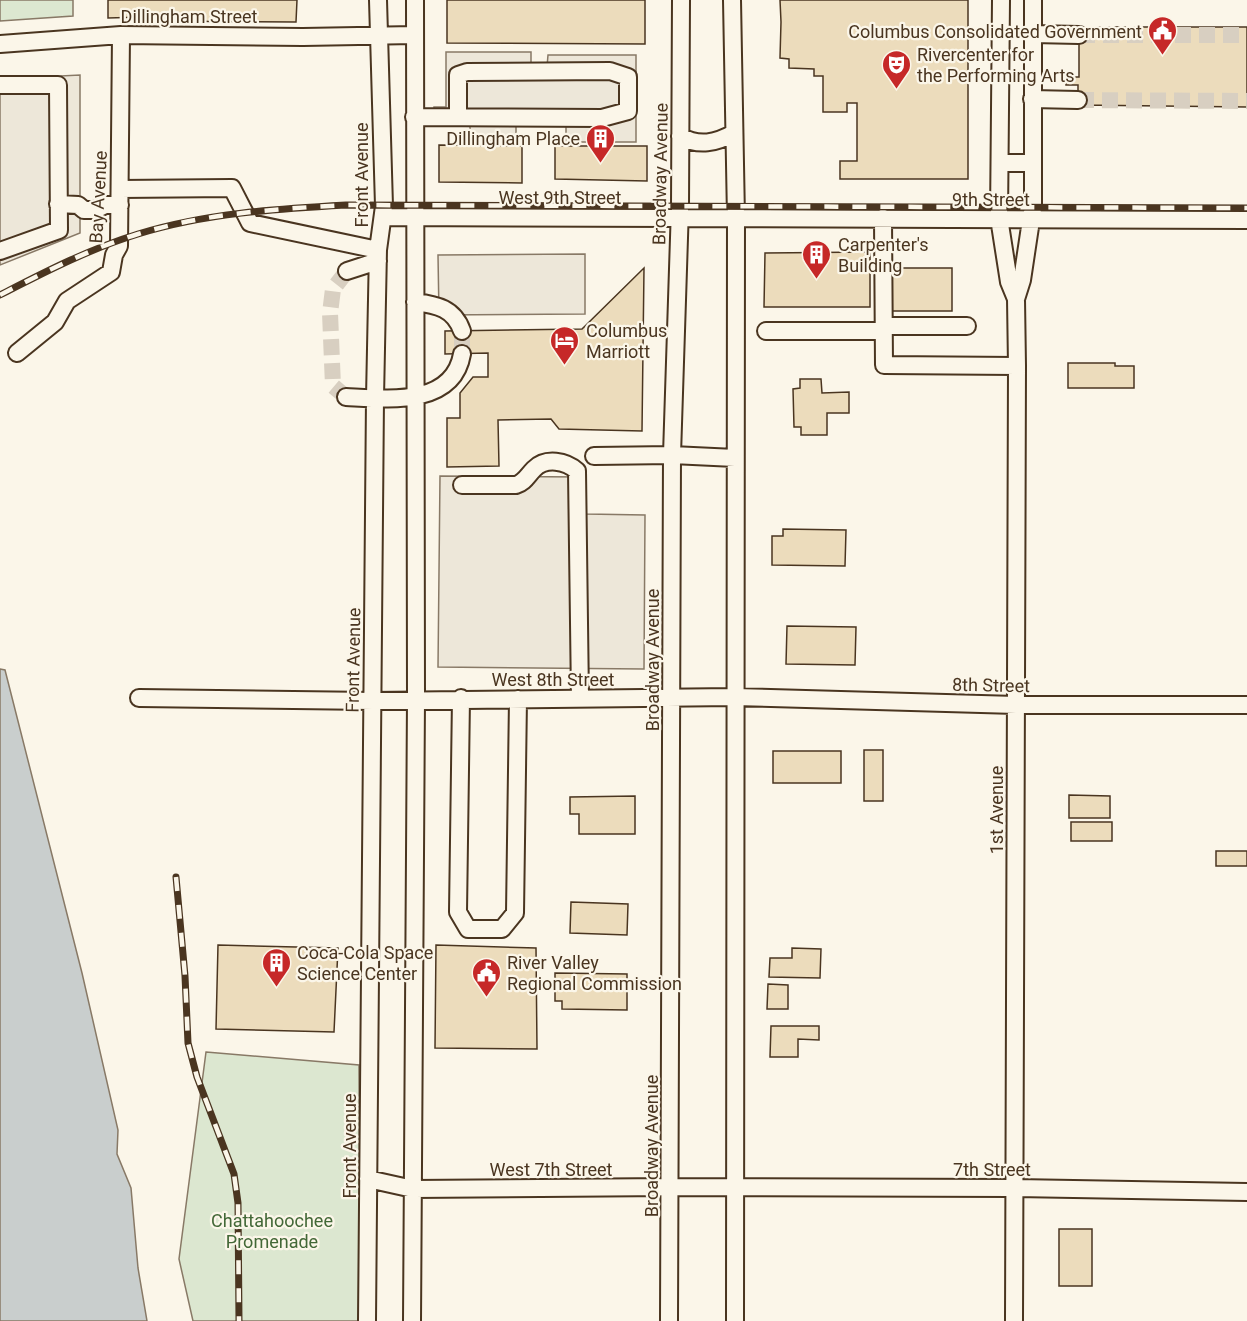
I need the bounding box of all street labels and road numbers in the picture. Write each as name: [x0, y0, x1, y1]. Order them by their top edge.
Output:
street label: Dillingham Street: [121, 6, 258, 27]
street label: Broadway Avenue: [648, 103, 672, 245]
street label: Front Avenue: [351, 122, 372, 228]
street label: Bay Avenue: [85, 150, 111, 244]
street label: West 9th Street: [499, 187, 621, 208]
street label: 9th Street: [952, 189, 1030, 210]
street label: Broadway Avenue: [642, 589, 663, 731]
street label: Front Avenue: [342, 607, 364, 713]
street label: West 8th Street: [492, 669, 614, 690]
street label: 8th Street: [952, 674, 1030, 696]
street label: 1st Avenue: [986, 766, 1007, 854]
street label: Broadway Avenue: [641, 1075, 662, 1217]
street label: Front Avenue: [339, 1093, 360, 1199]
street label: West 7th Street: [490, 1159, 612, 1180]
street label: 7th Street: [953, 1159, 1031, 1180]

